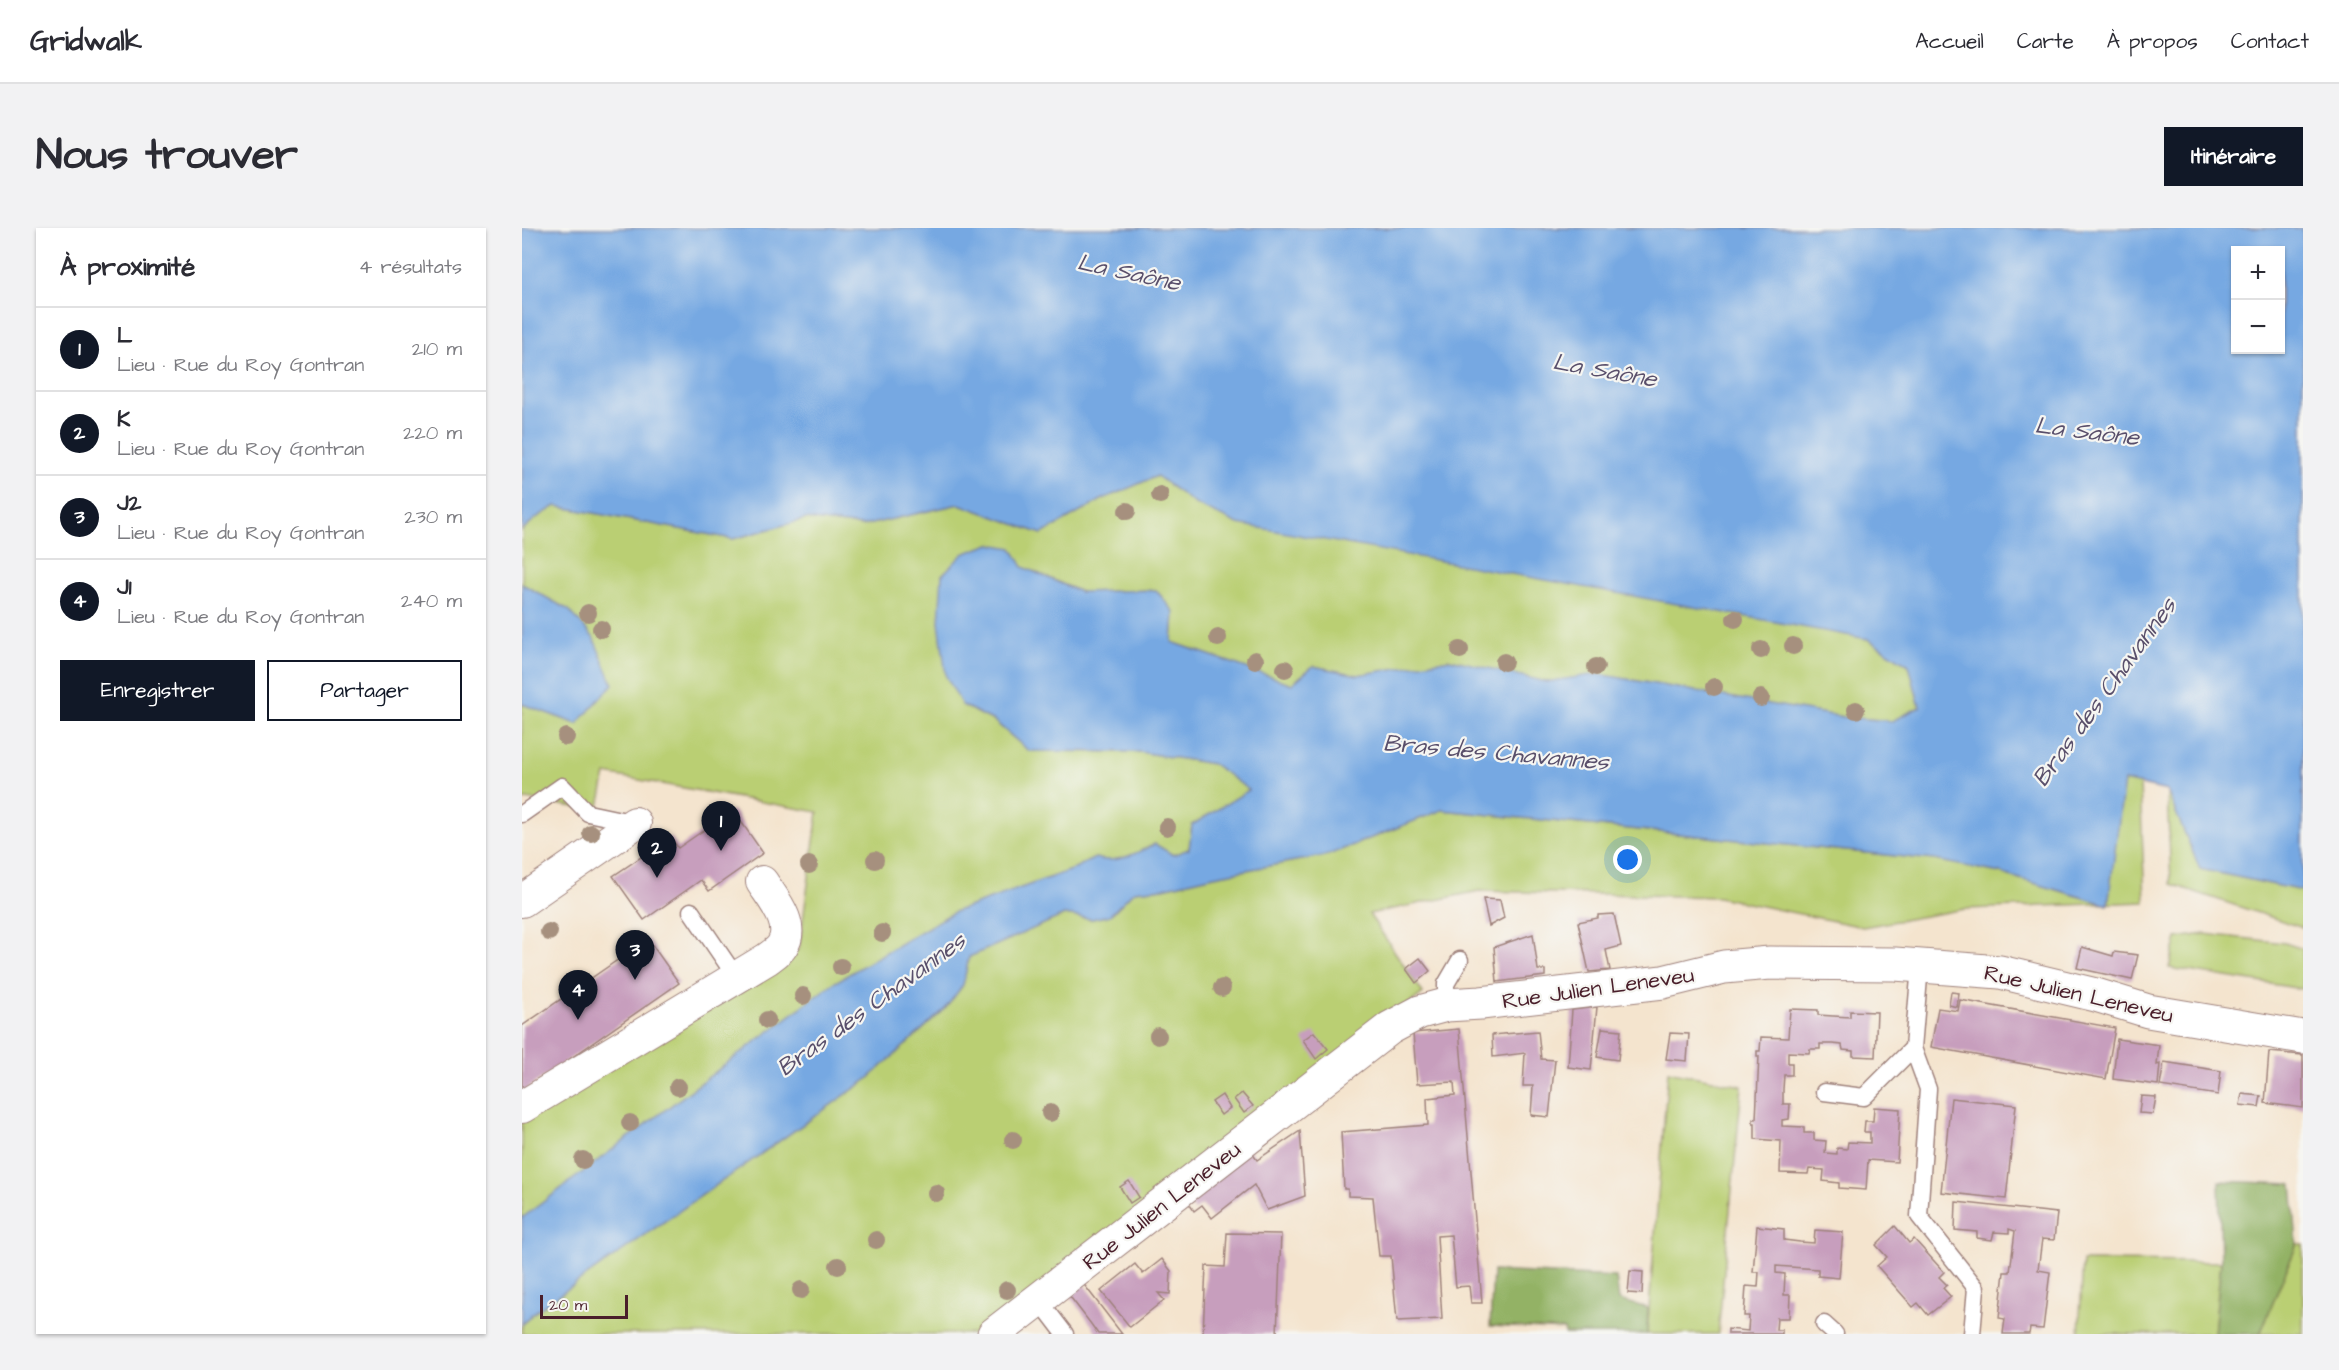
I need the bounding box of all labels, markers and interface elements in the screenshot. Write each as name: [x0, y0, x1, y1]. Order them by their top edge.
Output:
text: Gridwalk: [30, 22, 142, 61]
text: Accueil: [1915, 27, 1984, 56]
text: Carte: [2017, 27, 2074, 56]
text: À propos: [2107, 27, 2198, 56]
text: Contact: [2231, 27, 2309, 56]
text: Nous trouver: [36, 127, 298, 185]
button: Itinéraire: [2164, 127, 2303, 186]
water label: La Saône: [1074, 245, 1184, 301]
map controls: [2231, 246, 2285, 354]
button: +: [2231, 246, 2285, 300]
text: À proximité: [60, 249, 195, 285]
text: 4 résultats: [359, 253, 462, 281]
button: −: [2231, 300, 2285, 354]
text: L: [117, 320, 132, 351]
text: 1: [78, 335, 81, 363]
text: 210 m: [412, 335, 462, 363]
water label: La Saône: [1550, 345, 1660, 397]
text: Lieu · Rue du Roy Gontran: [117, 351, 364, 379]
text: K: [117, 404, 130, 435]
water label: La Saône: [2033, 409, 2142, 455]
text: 2: [74, 419, 85, 447]
text: 220 m: [403, 419, 462, 447]
text: Lieu · Rue du Roy Gontran: [117, 435, 364, 463]
text: J2: [117, 488, 141, 519]
text: 3: [74, 503, 85, 531]
text: 230 m: [404, 503, 462, 531]
text: Lieu · Rue du Roy Gontran: [117, 519, 364, 547]
text: J1: [117, 572, 131, 603]
text: 4: [73, 587, 86, 615]
text: 240 m: [401, 587, 462, 615]
water label: Bras des Chavannes: [2025, 590, 2186, 794]
text: Lieu · Rue du Roy Gontran: [117, 603, 364, 631]
button: Enregistrer: [60, 660, 255, 721]
button: Partager: [267, 660, 462, 721]
water label: Bras des Chavannes: [1382, 726, 1612, 780]
pin: 1: [702, 802, 740, 851]
pin: 2: [638, 828, 676, 878]
your location: [1613, 845, 1642, 874]
water label: Bras des Chavannes: [770, 924, 975, 1085]
pin: 3: [616, 930, 654, 980]
street label: Rue Julien Leneveu: [1981, 958, 2176, 1031]
street label: Rue Julien Leneveu: [1500, 960, 1696, 1017]
pin: 4: [558, 970, 598, 1020]
street label: Rue Julien Leneveu: [1076, 1134, 1248, 1278]
scale bar: [540, 1292, 628, 1320]
text: 20 m: [549, 1294, 587, 1316]

